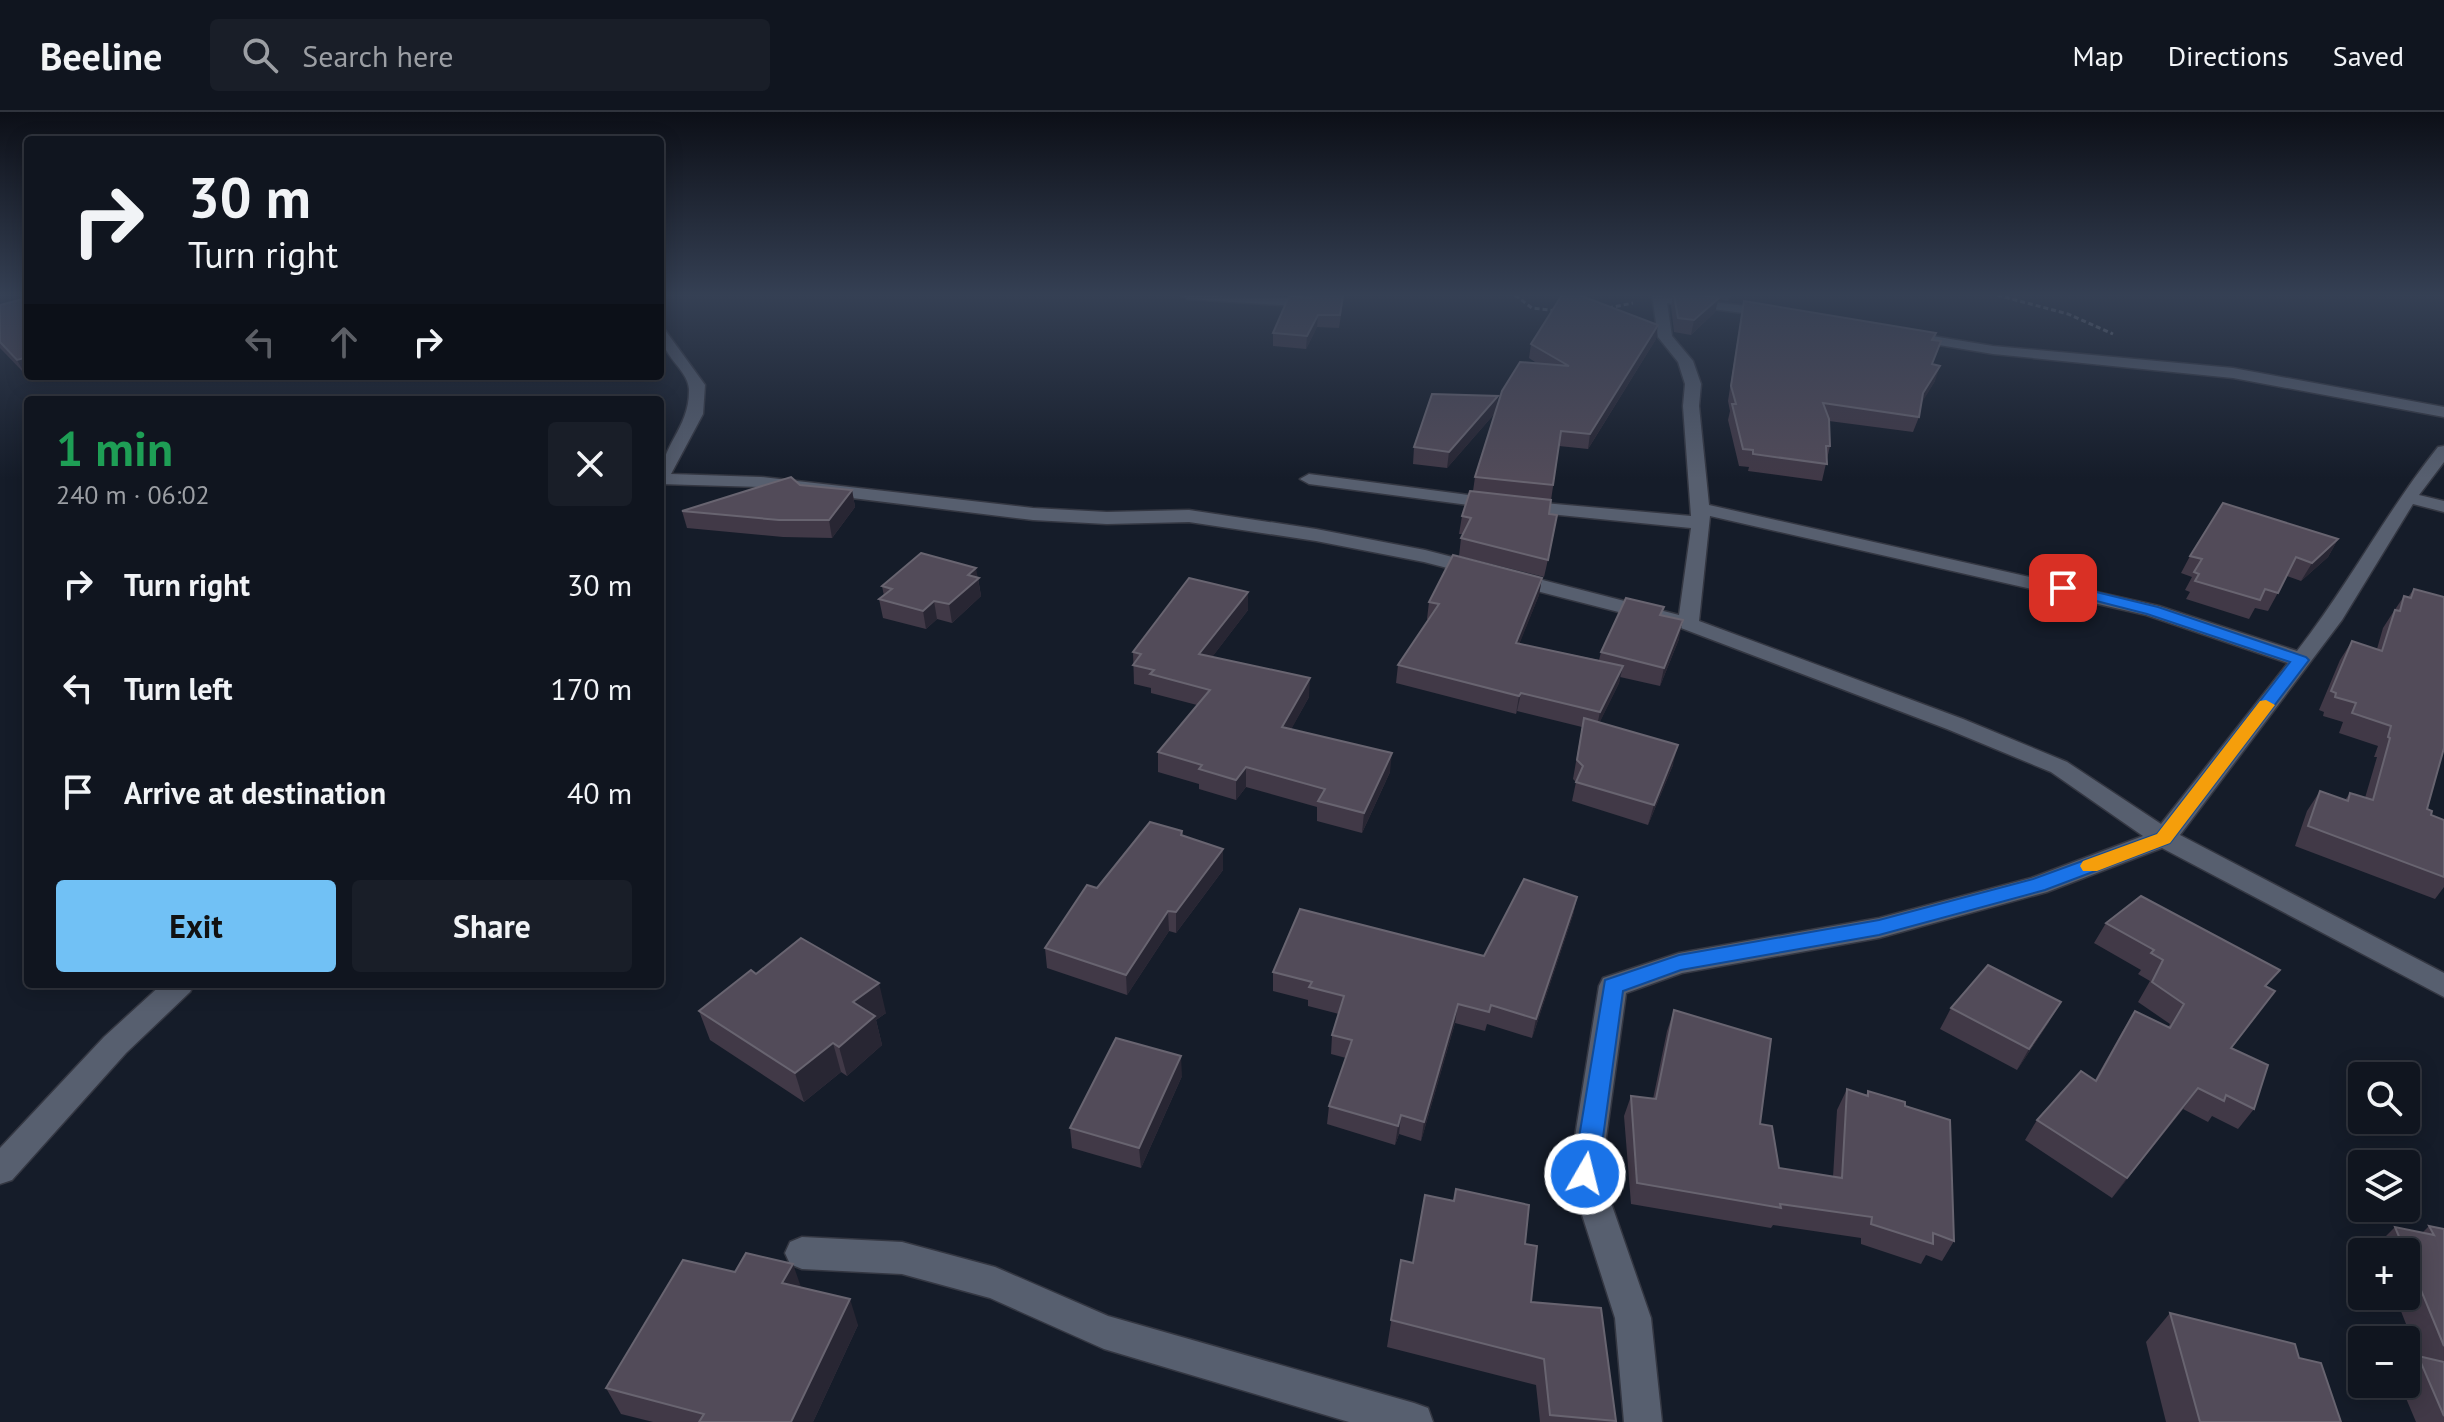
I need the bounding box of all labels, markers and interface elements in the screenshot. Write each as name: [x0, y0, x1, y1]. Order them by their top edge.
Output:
search box: [210, 19, 770, 91]
text: Beeline: [40, 31, 162, 80]
icon: search: [238, 33, 282, 77]
text: Search here: [302, 36, 454, 75]
text: Map: [2073, 37, 2124, 74]
text: Directions: [2168, 37, 2289, 74]
text: Saved: [2333, 37, 2404, 74]
text: 30 m: [188, 161, 311, 233]
icon: right: [56, 168, 160, 272]
text: Turn right: [188, 231, 338, 278]
icon: left: [238, 320, 282, 364]
icon: ahead: [322, 320, 366, 364]
icon: right: [406, 320, 450, 364]
text: 1 min: [56, 417, 173, 479]
button: close: [548, 422, 632, 506]
text: 240 m · 06:02: [56, 478, 210, 511]
pin: [2029, 554, 2097, 622]
icon: right: [56, 562, 100, 606]
text: Turn right: [124, 565, 250, 604]
text: 30 m: [567, 565, 632, 604]
icon: arrive: [2041, 566, 2085, 610]
icon: left: [56, 666, 100, 710]
text: Turn left: [124, 669, 232, 708]
text: 170 m: [551, 669, 632, 708]
icon: arrive: [56, 770, 100, 814]
text: Arrive at destination: [124, 773, 386, 812]
text: 40 m: [567, 773, 632, 812]
button: Exit: [56, 880, 336, 972]
button: Share: [352, 880, 632, 972]
map controls: [2348, 1062, 2420, 1398]
button: search: [2348, 1062, 2420, 1134]
position arrow: [1543, 1132, 1627, 1216]
button: layers: [2348, 1150, 2420, 1222]
button: +: [2348, 1238, 2420, 1310]
button: −: [2348, 1326, 2420, 1398]

